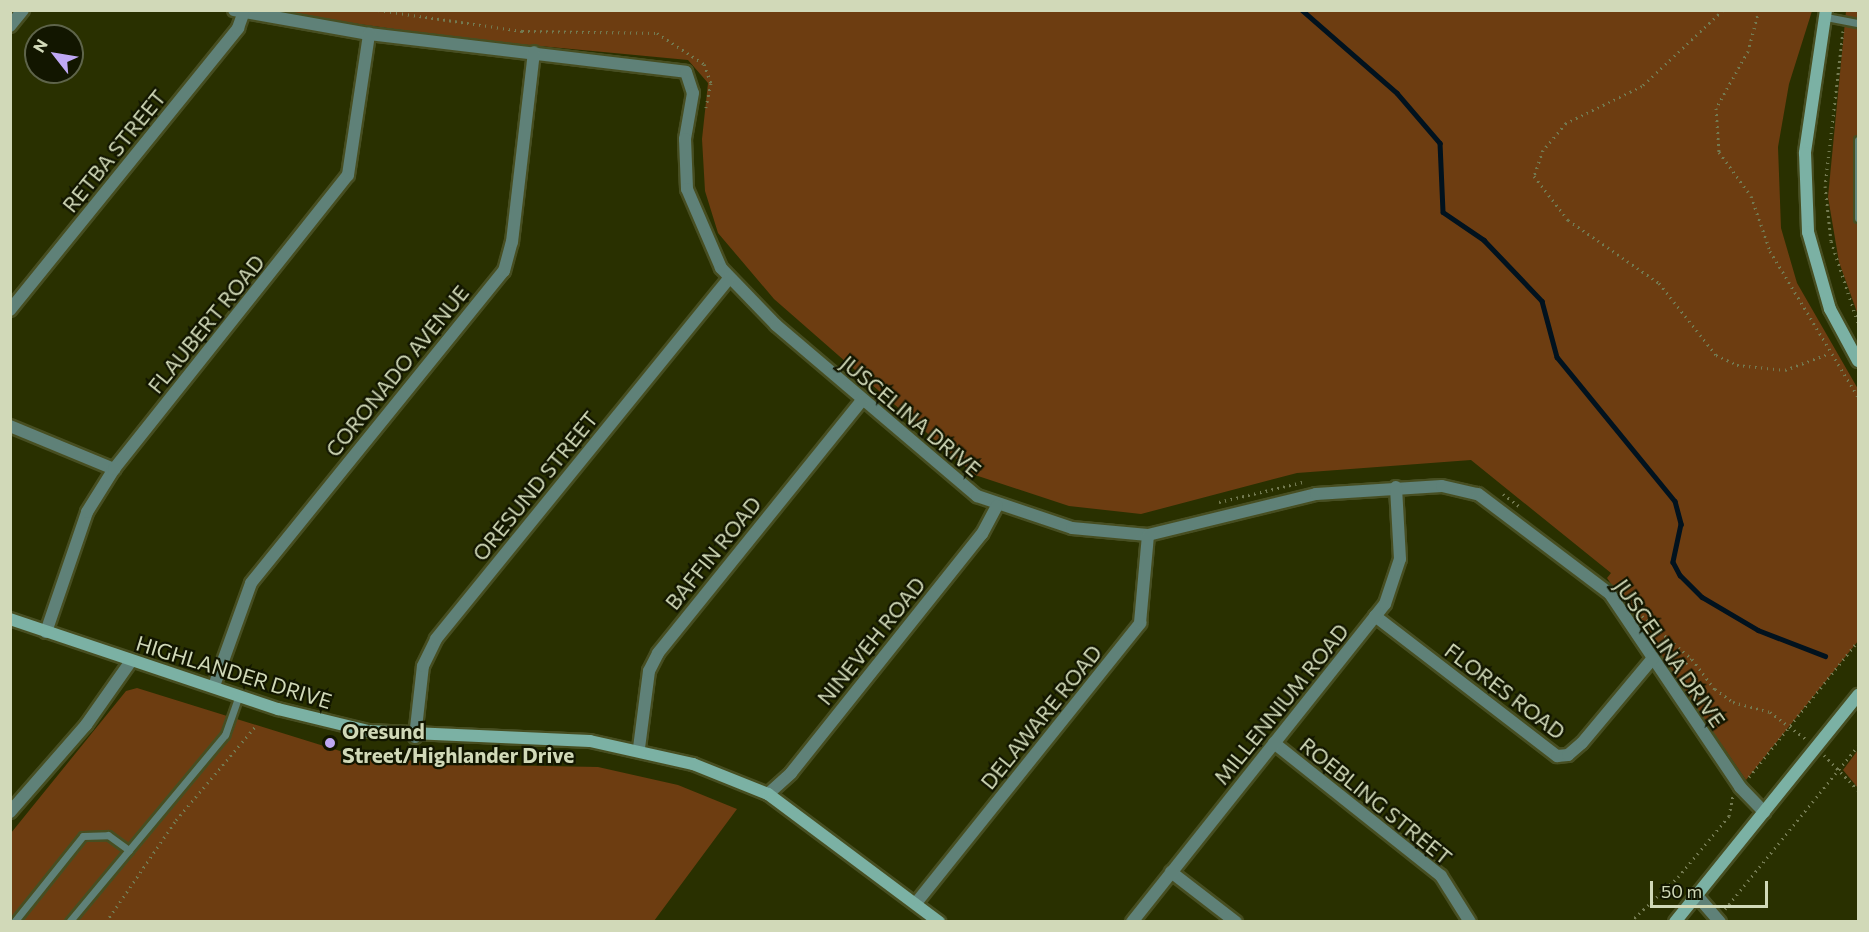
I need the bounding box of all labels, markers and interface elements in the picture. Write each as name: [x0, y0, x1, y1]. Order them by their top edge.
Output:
north arrow: [24, 24, 84, 84]
text: N: [29, 35, 51, 56]
street label: RETBA STREET: [57, 85, 171, 217]
street label: FLAUBERT ROAD: [143, 250, 269, 398]
street label: CORONADO AVENUE: [320, 280, 474, 462]
street label: JUSCELINA DRIVE: [836, 350, 986, 482]
street label: ORESUND STREET: [467, 406, 603, 566]
street label: BAFFIN ROAD: [660, 491, 766, 615]
street label: NINEVEH ROAD: [812, 572, 930, 710]
street label: JUSCELINA DRIVE: [1609, 574, 1731, 732]
street label: MILLENNIUM ROAD: [1208, 619, 1354, 789]
street label: HIGHLANDER DRIVE: [133, 630, 335, 714]
street label: FLORES ROAD: [1440, 638, 1570, 744]
street label: DELAWARE ROAD: [975, 640, 1107, 794]
place label: Oresund Street/Highlander Drive: [342, 718, 574, 768]
street label: ROEBLING STREET: [1295, 732, 1457, 870]
marker: Oresund Street/Highlander Drive: [323, 736, 337, 750]
scale bar: [1653, 869, 1772, 907]
text: 50 m: [1661, 880, 1702, 902]

